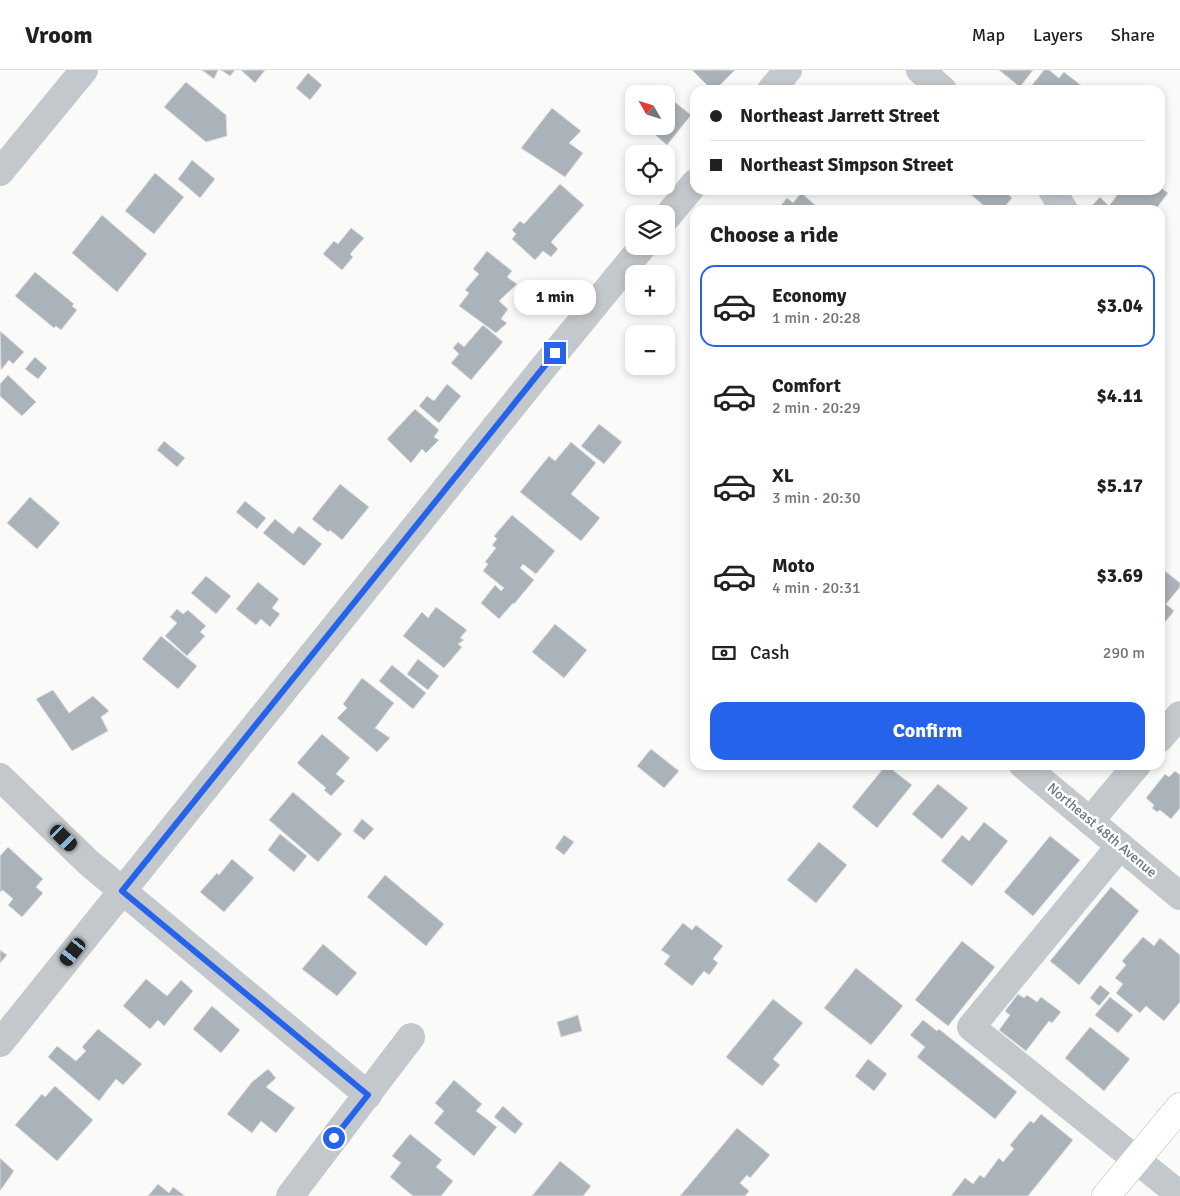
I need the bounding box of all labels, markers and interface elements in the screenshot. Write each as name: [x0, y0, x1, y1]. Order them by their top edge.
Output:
text: Vroom: [25, 20, 93, 50]
text: Map: [972, 24, 1005, 46]
text: Layers: [1033, 24, 1083, 46]
text: Share: [1111, 24, 1155, 46]
north arrow: [625, 85, 675, 135]
map controls: [625, 85, 675, 375]
text: Northeast Jarrett Street: [740, 104, 940, 128]
button: locate: [625, 145, 675, 195]
text: Northeast Simpson Street: [740, 153, 953, 177]
button: layers: [625, 205, 675, 255]
text: Choose a ride: [710, 221, 838, 248]
button: +: [625, 265, 675, 315]
callout: 1 min: [514, 280, 596, 316]
icon: car: [712, 284, 757, 329]
text: Economy: [772, 284, 846, 308]
text: 1 min: [536, 287, 574, 307]
text: $3.04: [1097, 294, 1143, 318]
text: 1 min · 20:28: [772, 308, 861, 328]
button: −: [625, 325, 675, 375]
route end: [544, 342, 566, 364]
icon: car: [712, 374, 757, 419]
text: Comfort: [772, 374, 841, 398]
text: $4.11: [1097, 384, 1143, 408]
text: 2 min · 20:29: [772, 398, 861, 418]
icon: car: [712, 464, 757, 509]
text: XL: [772, 464, 794, 488]
text: $5.17: [1097, 474, 1143, 498]
text: 3 min · 20:30: [772, 488, 861, 508]
icon: car: [712, 554, 757, 599]
text: Moto: [772, 554, 815, 578]
text: $3.69: [1097, 564, 1143, 588]
text: 4 min · 20:31: [772, 578, 861, 598]
icon: cash: [710, 639, 738, 667]
text: Cash: [750, 641, 790, 665]
text: 290 m: [1103, 643, 1145, 663]
button: Confirm: [710, 702, 1145, 760]
street label: Northeast 48th Avenue: [1044, 779, 1160, 881]
car: [47, 822, 80, 854]
car: [57, 936, 88, 968]
route start: [323, 1127, 345, 1149]

